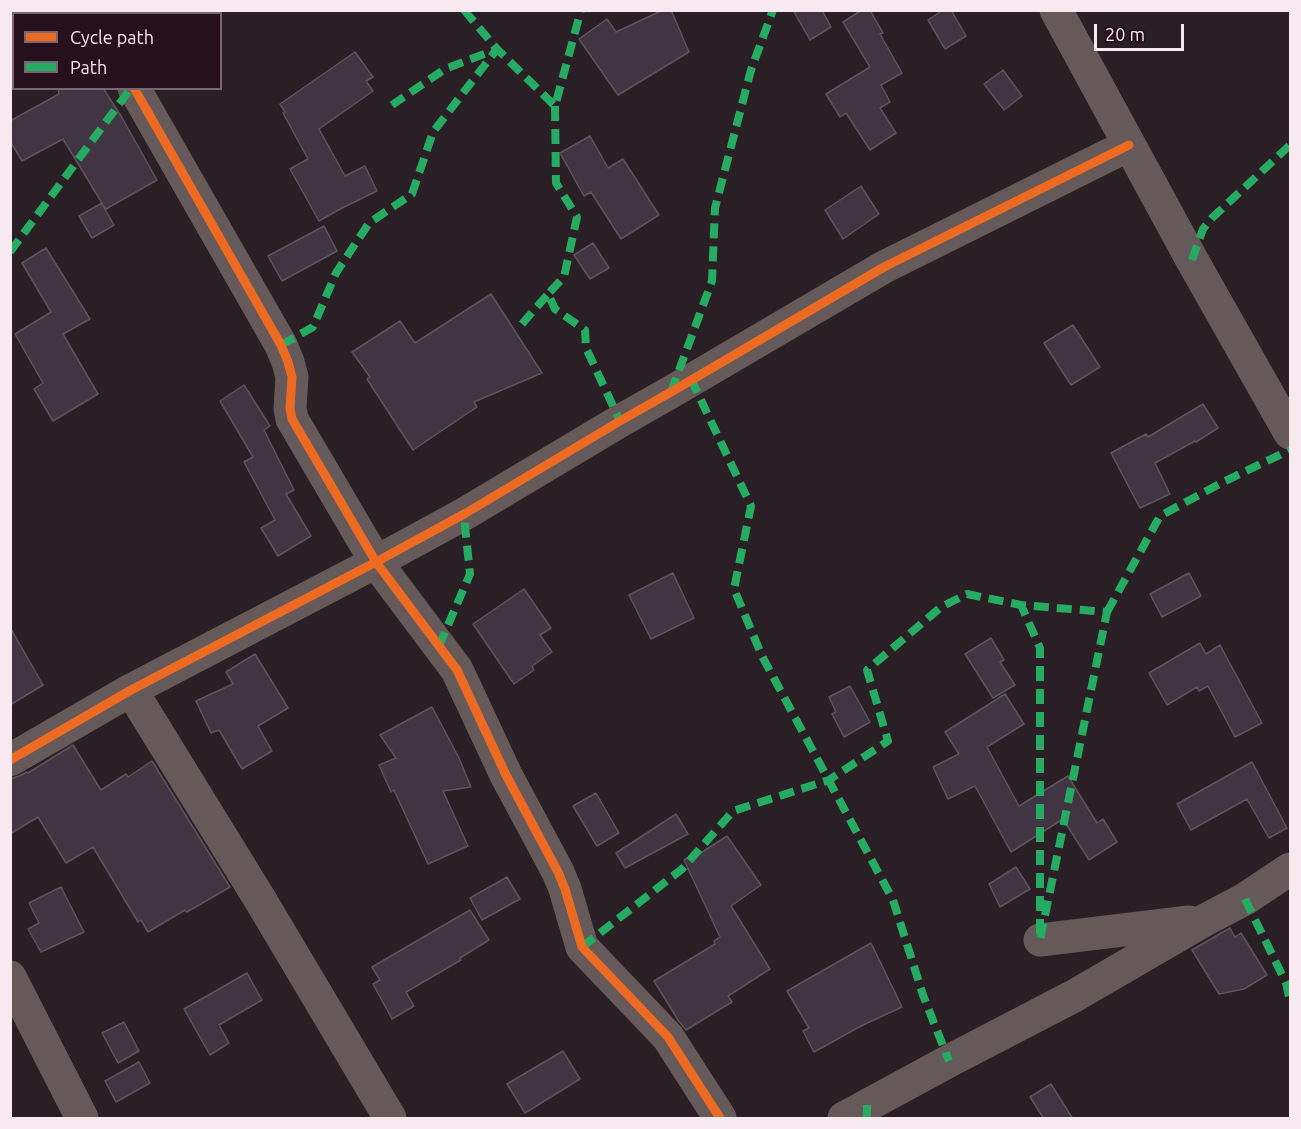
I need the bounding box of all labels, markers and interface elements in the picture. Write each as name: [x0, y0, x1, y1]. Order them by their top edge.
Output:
legend: [12, 12, 222, 90]
scale bar: [1097, 12, 1187, 50]
text: 20 m: [1105, 24, 1145, 44]
text: Cycle path: [70, 27, 154, 47]
text: Path: [70, 57, 107, 77]

